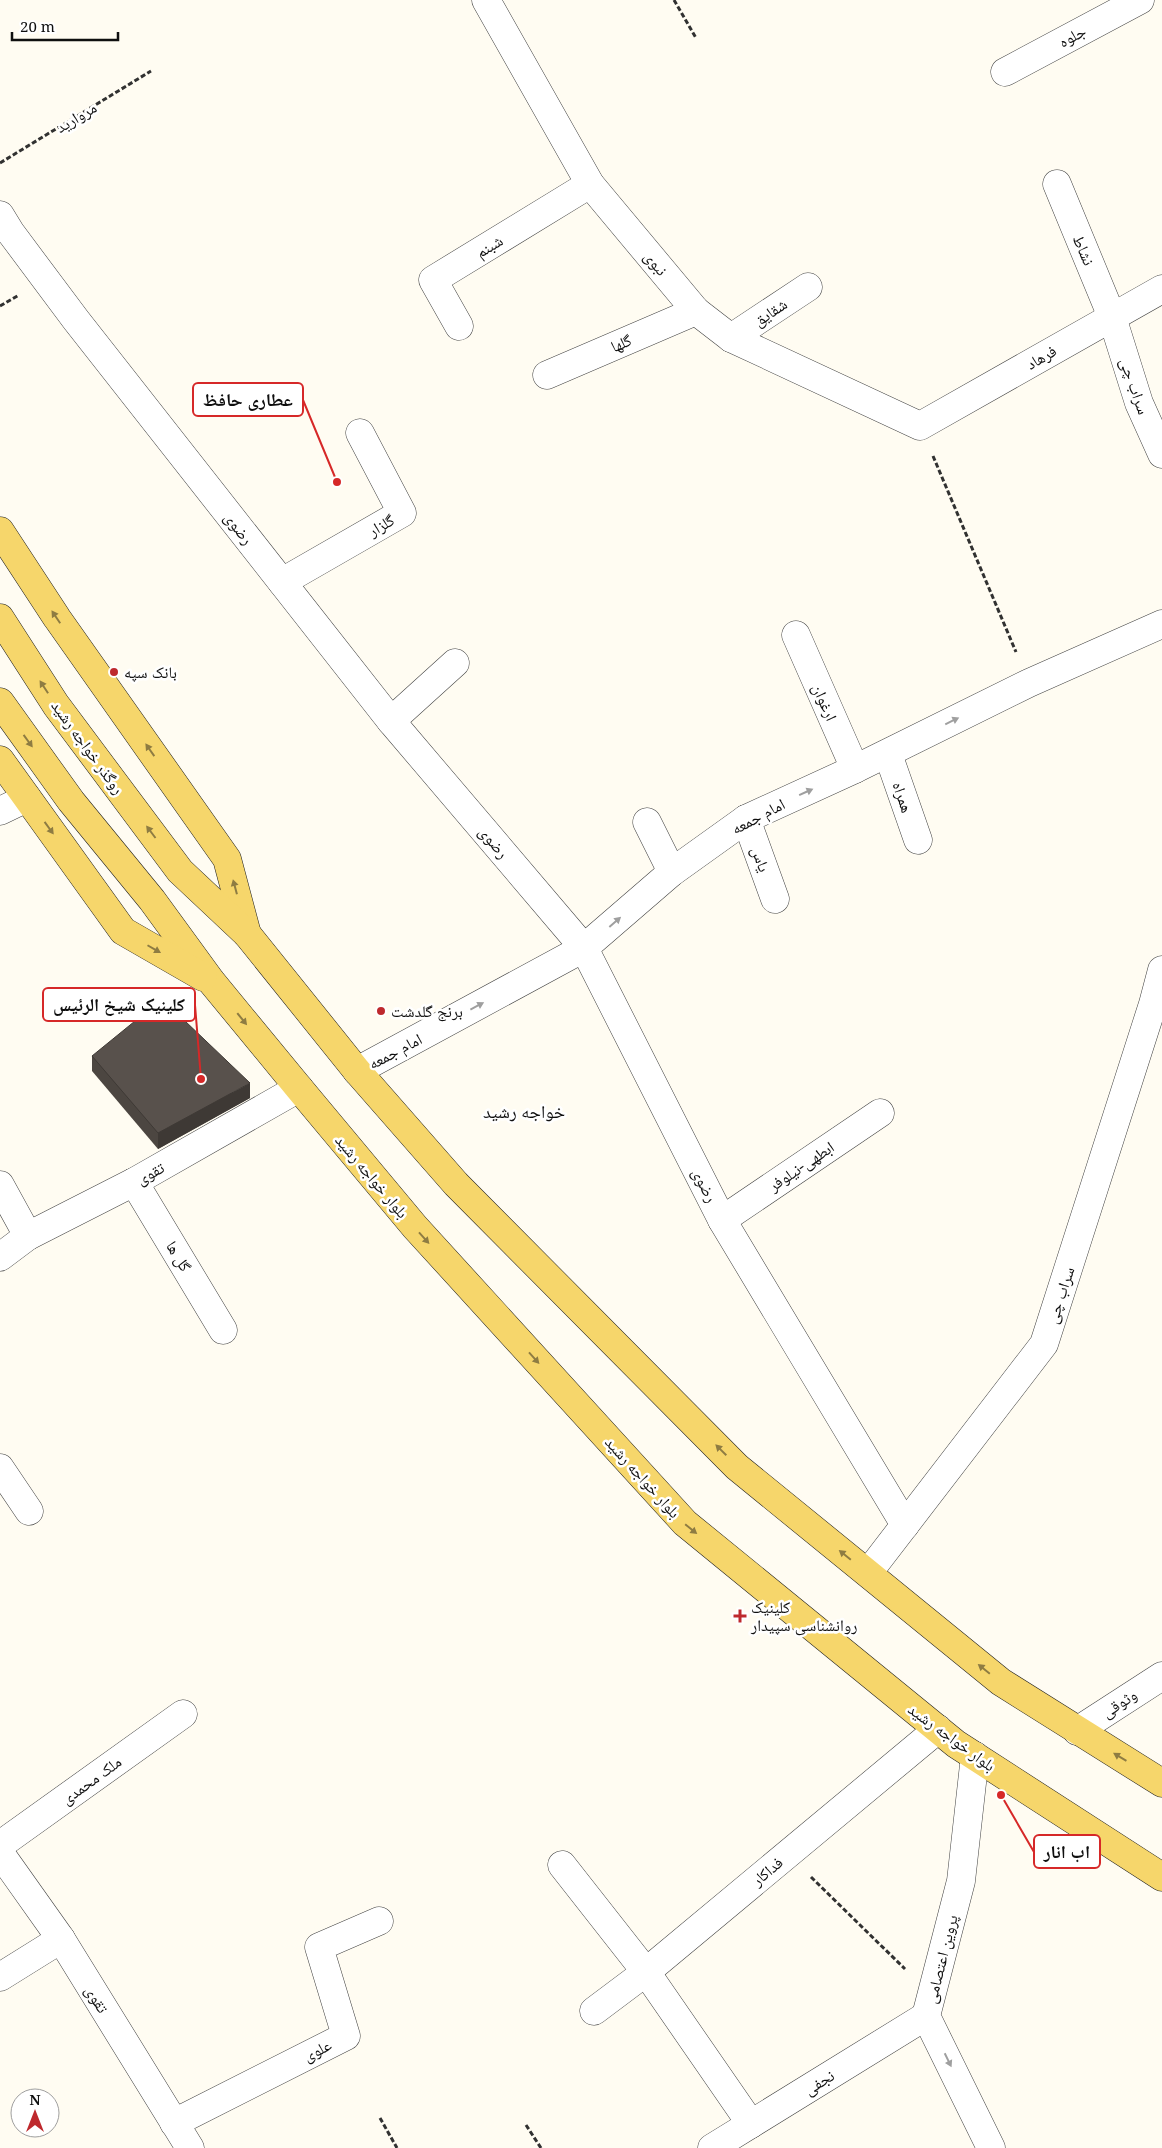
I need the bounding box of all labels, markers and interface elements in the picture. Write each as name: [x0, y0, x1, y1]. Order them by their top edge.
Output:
scale bar: [12, 10, 119, 42]
text: 20 m: [20, 16, 55, 36]
street label: جلوه: [1054, 20, 1090, 52]
street label: مروارید: [51, 96, 101, 138]
street label: شبنم: [471, 229, 507, 263]
street label: نشاط: [1068, 231, 1100, 269]
street label: نبوی: [639, 246, 673, 280]
street label: شقایق: [749, 293, 791, 331]
street label: گلها: [607, 329, 635, 357]
street label: فرهاد: [1022, 339, 1060, 375]
street label: سراب چی: [1115, 355, 1155, 417]
callout: عطاری حافظ: [193, 383, 303, 416]
text: عطاری حافظ: [203, 387, 293, 411]
street label: رضوی: [219, 507, 259, 549]
street label: گلزار: [363, 509, 399, 542]
one-way arrow: [51, 610, 61, 624]
place label: بانک سپه: [124, 661, 177, 683]
marker: بانک سپه: [108, 666, 120, 678]
one-way arrow: [40, 680, 49, 694]
street label: ارغوان: [807, 680, 843, 724]
street label: روگذر خواجه رشید: [46, 696, 130, 798]
one-way arrow: [945, 717, 960, 725]
one-way arrow: [23, 734, 34, 747]
one-way arrow: [145, 743, 155, 757]
street label: همراه: [887, 779, 919, 815]
one-way arrow: [799, 787, 813, 795]
street label: امام جمعه: [727, 793, 789, 839]
one-way arrow: [44, 821, 54, 835]
street label: رضوی: [474, 821, 514, 863]
one-way arrow: [146, 825, 156, 839]
street label: یاس: [746, 843, 776, 875]
one-way arrow: [230, 880, 238, 895]
one-way arrow: [608, 916, 621, 927]
one-way arrow: [147, 944, 160, 953]
callout: کلینیک شیخ الرئیس: [43, 988, 195, 1021]
text: کلینیک شیخ الرئیس: [53, 992, 185, 1017]
place label: برنج گلدشت: [391, 1000, 463, 1022]
one-way arrow: [470, 1002, 484, 1011]
marker: برنج گلدشت: [375, 1005, 387, 1017]
one-way arrow: [236, 1012, 247, 1025]
street label: امام جمعه: [364, 1028, 426, 1074]
district label: خواجه رشید: [483, 1099, 565, 1123]
street label: بلوار خواجه رشید: [330, 1129, 414, 1223]
street label: ابطهی-نیلوفر: [763, 1136, 838, 1197]
street label: تقوی: [132, 1156, 168, 1190]
street label: رضوی: [687, 1164, 723, 1206]
one-way arrow: [418, 1231, 430, 1243]
street label: گل ها: [161, 1236, 197, 1276]
street label: سراب چی: [1041, 1264, 1079, 1326]
one-way arrow: [528, 1351, 540, 1363]
street label: بلوار خواجه رشید: [600, 1431, 686, 1523]
one-way arrow: [715, 1445, 727, 1457]
one-way arrow: [685, 1523, 698, 1534]
one-way arrow: [839, 1549, 852, 1560]
place label: کلینیک روانشناسی سپیدار: [750, 1596, 858, 1636]
marker: کلینیک روانشناسی سپیدار: [733, 1609, 747, 1623]
one-way arrow: [978, 1663, 991, 1674]
street label: وثوقی: [1097, 1683, 1141, 1723]
street label: بلوار خواجه رشید: [904, 1698, 1000, 1776]
street label: ملک محمدی: [56, 1751, 126, 1809]
one-way arrow: [1114, 1753, 1127, 1762]
callout: اب انار: [1034, 1835, 1100, 1868]
text: اب انار: [1043, 1839, 1090, 1863]
street label: فداکار: [746, 1851, 787, 1891]
street label: پروین اعتصامی: [919, 1912, 963, 2006]
street label: تقوی: [80, 1981, 114, 2017]
street label: علوی: [299, 2034, 335, 2066]
one-way arrow: [944, 2053, 952, 2067]
street label: نجفی: [799, 2064, 839, 2100]
north arrow: [10, 2088, 60, 2138]
text: N: [29, 2090, 41, 2109]

